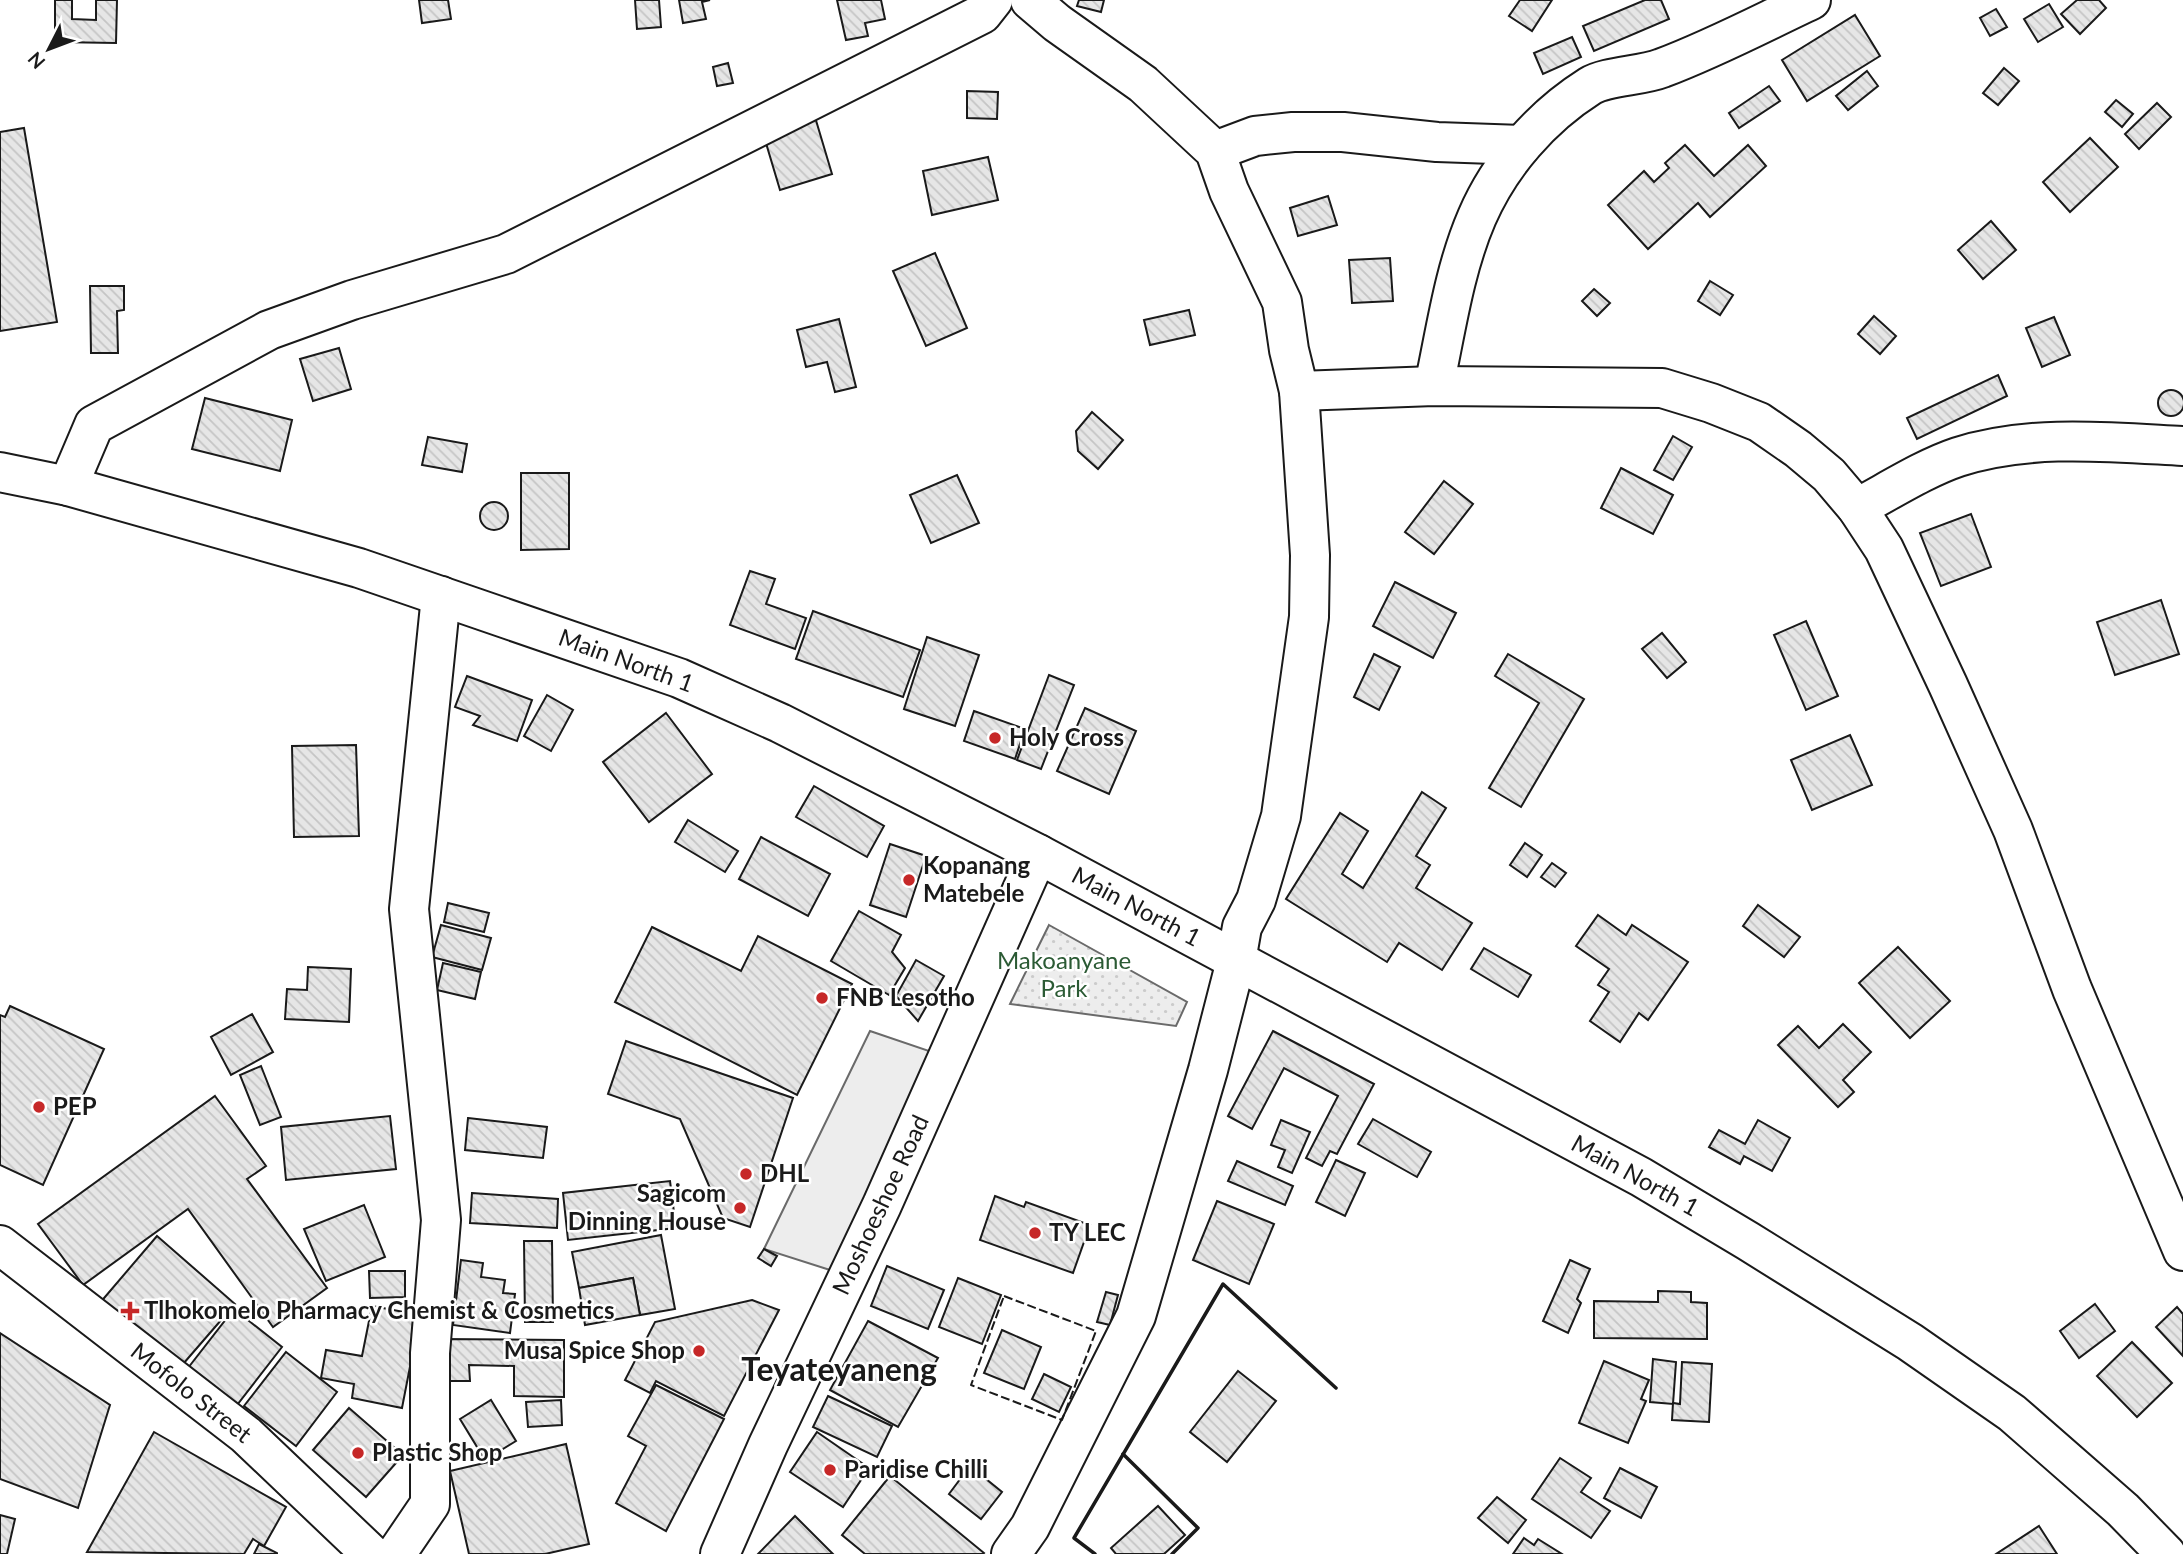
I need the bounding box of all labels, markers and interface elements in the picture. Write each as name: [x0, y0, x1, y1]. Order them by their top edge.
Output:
north arrow: [14, 14, 84, 84]
text: N: [23, 48, 49, 74]
street label: Main North 1: [555, 622, 698, 697]
place label: Holy Cross: [1009, 722, 1124, 751]
marker: Holy Cross: [987, 730, 1003, 746]
place label: Kopanang Matebele: [923, 850, 1030, 907]
street label: Main North 1: [1067, 860, 1206, 952]
marker: Kopanang Matebele: [901, 872, 917, 888]
park label: Makoanyane Park: [997, 945, 1131, 1002]
place label: FNB Lesotho: [836, 982, 975, 1011]
marker: FNB Lesotho: [814, 990, 830, 1006]
place label: PEP: [53, 1091, 97, 1120]
marker: PEP: [31, 1099, 47, 1115]
street label: Moshoeshoe Road: [825, 1110, 934, 1299]
street label: Main North 1: [1567, 1128, 1705, 1222]
place label: DHL: [760, 1158, 810, 1187]
marker: DHL: [738, 1166, 754, 1182]
place label: Sagicom Dinning House: [568, 1178, 726, 1235]
marker: Sagicom Dinning House: [732, 1200, 748, 1216]
place label: TY LEC: [1049, 1217, 1126, 1246]
marker: TY LEC: [1027, 1225, 1043, 1241]
place label: Tlhokomelo Pharmacy Chemist & Cosmetics: [144, 1295, 614, 1324]
marker: Tlhokomelo Pharmacy Chemist & Cosmetics: [122, 1303, 138, 1319]
place label: Musa Spice Shop: [504, 1335, 685, 1364]
street label: Mofolo Street: [126, 1336, 258, 1448]
marker: Musa Spice Shop: [691, 1343, 707, 1359]
district label: Teyateyaneng: [741, 1349, 937, 1388]
place label: Plastic Shop: [372, 1437, 502, 1466]
marker: Plastic Shop: [350, 1445, 366, 1461]
place label: Paridise Chilli: [844, 1454, 988, 1483]
marker: Paridise Chilli: [822, 1462, 838, 1478]

